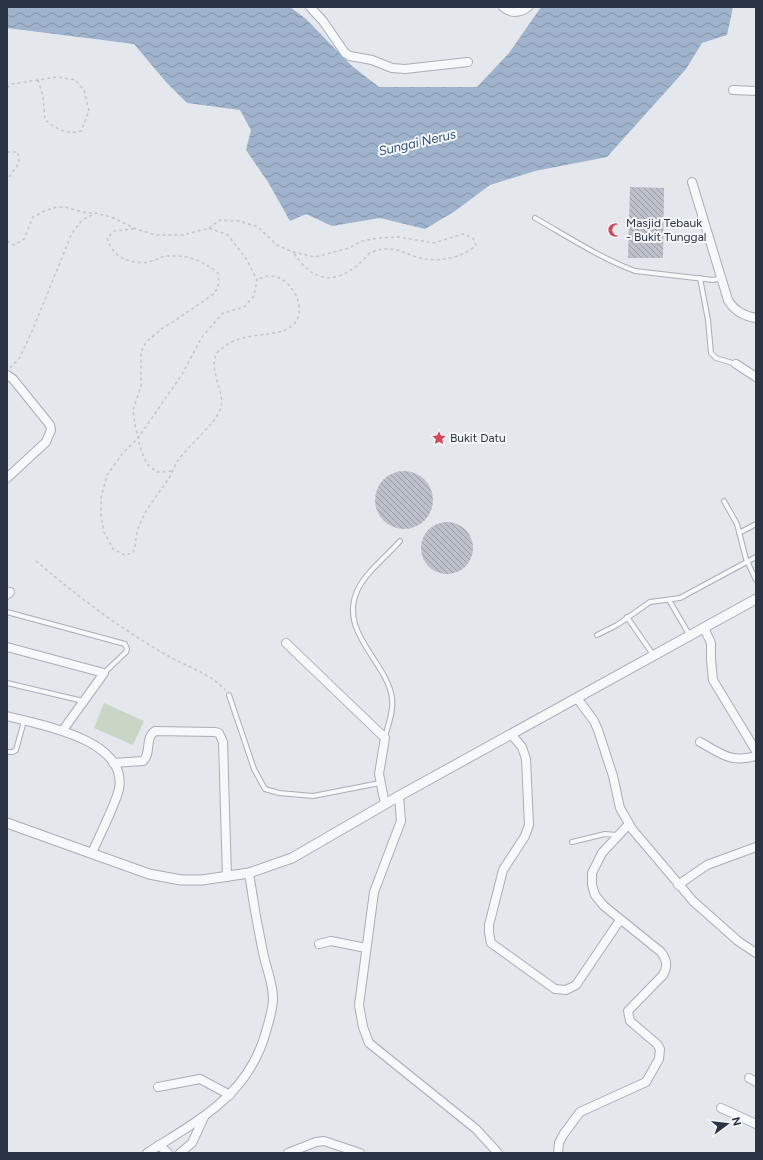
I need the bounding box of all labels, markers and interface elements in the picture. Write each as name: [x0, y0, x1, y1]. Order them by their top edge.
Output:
water label: Sungai Nerus: [377, 126, 457, 159]
place label: Masjid Tebauk - Bukit Tunggal: [626, 216, 706, 244]
mosque icon: Masjid Tebauk - Bukit Tunggal: [607, 222, 623, 238]
place icon: Bukit Datu: [431, 430, 447, 446]
place label: Bukit Datu: [450, 431, 506, 445]
north arrow: [707, 1104, 747, 1144]
text: N: [729, 1116, 744, 1127]

